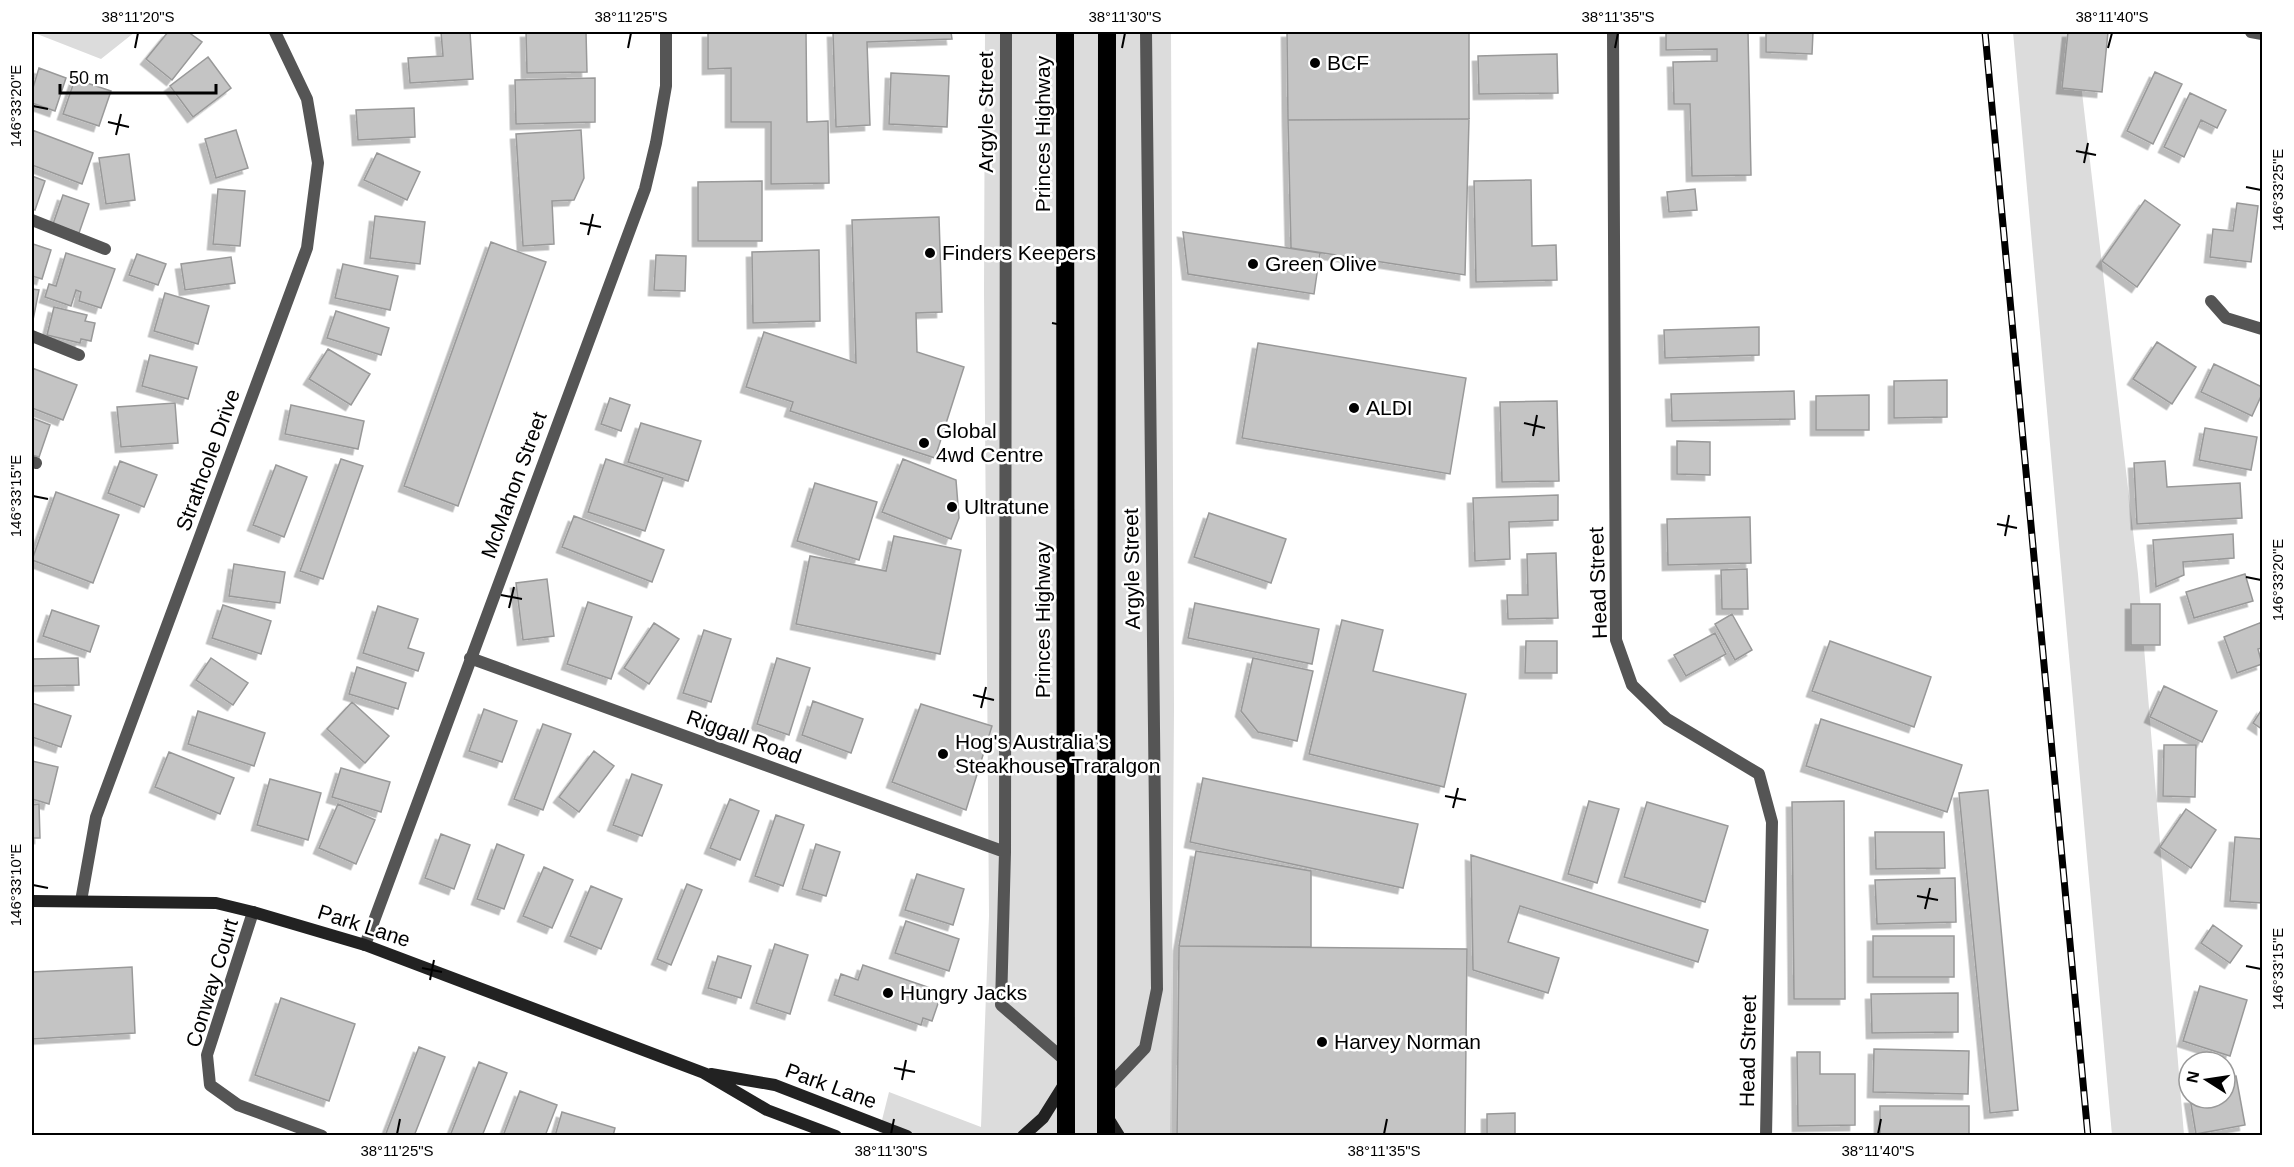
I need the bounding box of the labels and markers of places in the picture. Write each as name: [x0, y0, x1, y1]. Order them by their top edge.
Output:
place label: BCF: [1327, 51, 1369, 74]
marker: BCF: [1308, 56, 1322, 70]
place label: Finders Keepers: [942, 241, 1096, 264]
marker: Finders Keepers: [923, 246, 937, 260]
place label: Green Olive: [1265, 252, 1377, 275]
marker: Green Olive: [1246, 257, 1260, 271]
place label: ALDI: [1366, 396, 1413, 419]
marker: ALDI: [1347, 401, 1361, 415]
place label: Global 4wd Centre: [936, 419, 1043, 466]
marker: Global 4wd Centre: [917, 436, 931, 450]
place label: Ultratune: [964, 495, 1049, 518]
marker: Ultratune: [945, 500, 959, 514]
place label: Hog's Australia's Steakhouse Traralgon: [955, 730, 1160, 777]
marker: Hog's Australia's Steakhouse Traralgon: [936, 747, 950, 761]
place label: Hungry Jacks: [900, 981, 1027, 1004]
marker: Hungry Jacks: [881, 986, 895, 1000]
place label: Harvey Norman: [1334, 1030, 1481, 1053]
marker: Harvey Norman: [1315, 1035, 1329, 1049]

